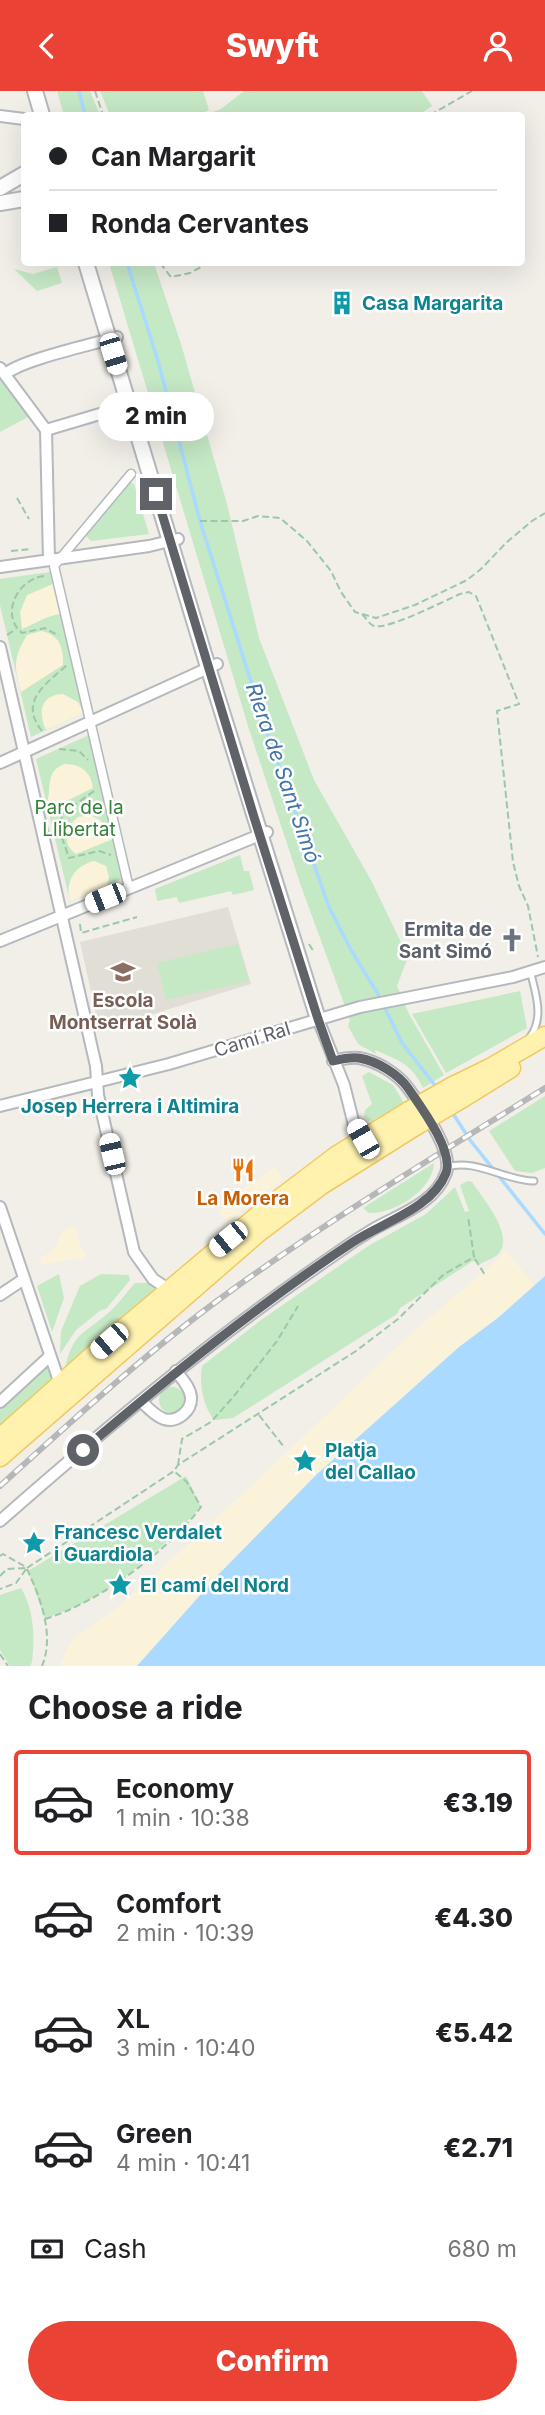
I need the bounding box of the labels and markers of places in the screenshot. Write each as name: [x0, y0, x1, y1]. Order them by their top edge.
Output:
building icon: Casa Margarita: [328, 289, 356, 317]
place label: Casa Margarita: [362, 292, 503, 315]
place label: Ermita de Sant Simó: [399, 918, 492, 963]
church icon: Ermita de Sant Simó: [498, 926, 526, 954]
school or university icon: Escola Montserrat Solà: [109, 958, 137, 986]
place label: Escola Montserrat Solà: [49, 989, 197, 1034]
place icon: Josep Herrera i Altimira: [116, 1064, 144, 1092]
place label: Josep Herrera i Altimira: [21, 1095, 239, 1118]
restaurant icon: La Morera: [229, 1156, 257, 1184]
place label: La Morera: [197, 1187, 289, 1210]
place label: Platja del Callao: [325, 1439, 416, 1484]
place icon: Platja del Callao: [291, 1447, 319, 1475]
place label: Francesc Verdalet i Guardiola: [54, 1521, 222, 1566]
place icon: Francesc Verdalet i Guardiola: [20, 1529, 48, 1557]
place icon: El camí del Nord: [106, 1571, 134, 1599]
place label: El camí del Nord: [140, 1574, 289, 1597]

